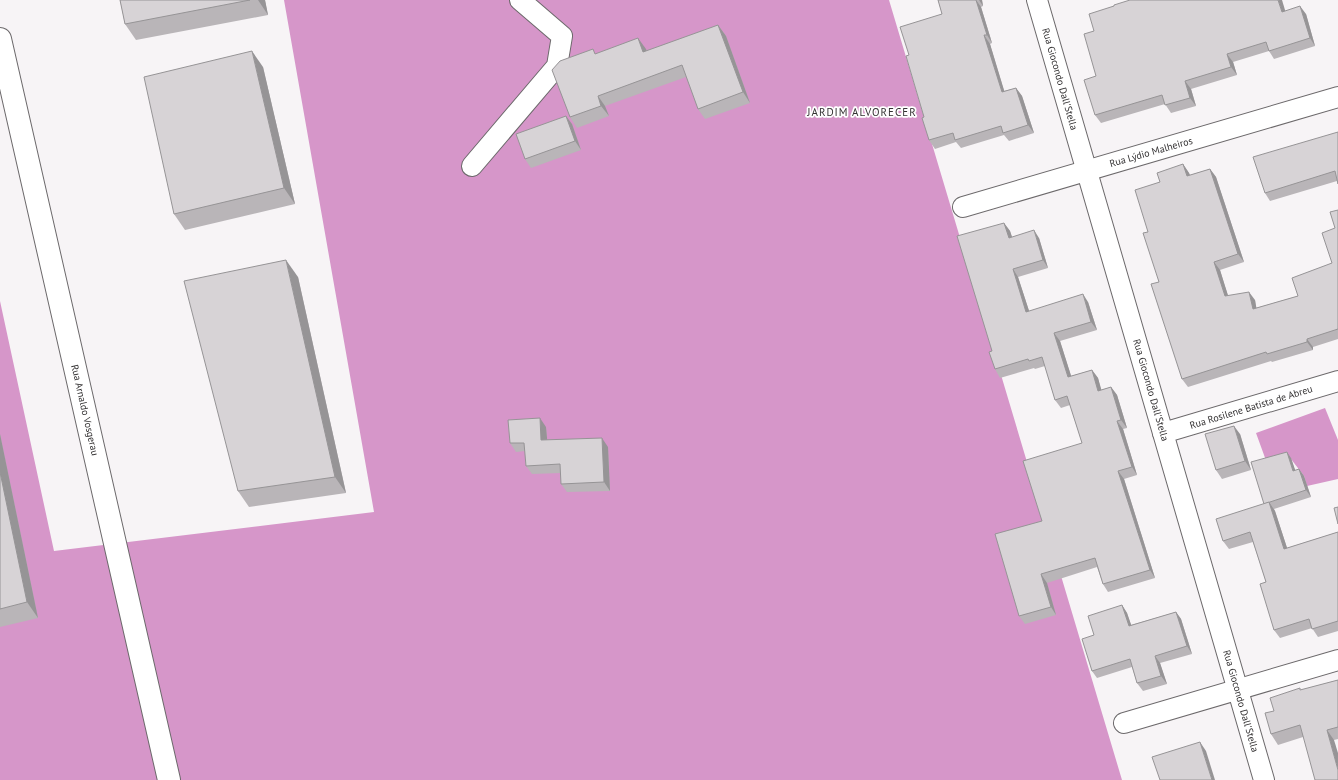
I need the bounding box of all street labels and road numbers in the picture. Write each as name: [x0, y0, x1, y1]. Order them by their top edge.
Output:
street label: Rua Giocondo Dall'Stella: [1039, 26, 1081, 132]
street label: Rua Lýdio Malheiros: [1108, 134, 1194, 170]
street label: Rua Giocondo Dall'Stella: [1130, 337, 1172, 443]
street label: Rua Arnaldo Vosgerau: [68, 363, 102, 457]
street label: Rua Rosilene Batista de Abreu: [1188, 382, 1314, 432]
street label: Rua Giocondo Dall'Stella: [1220, 648, 1262, 754]

